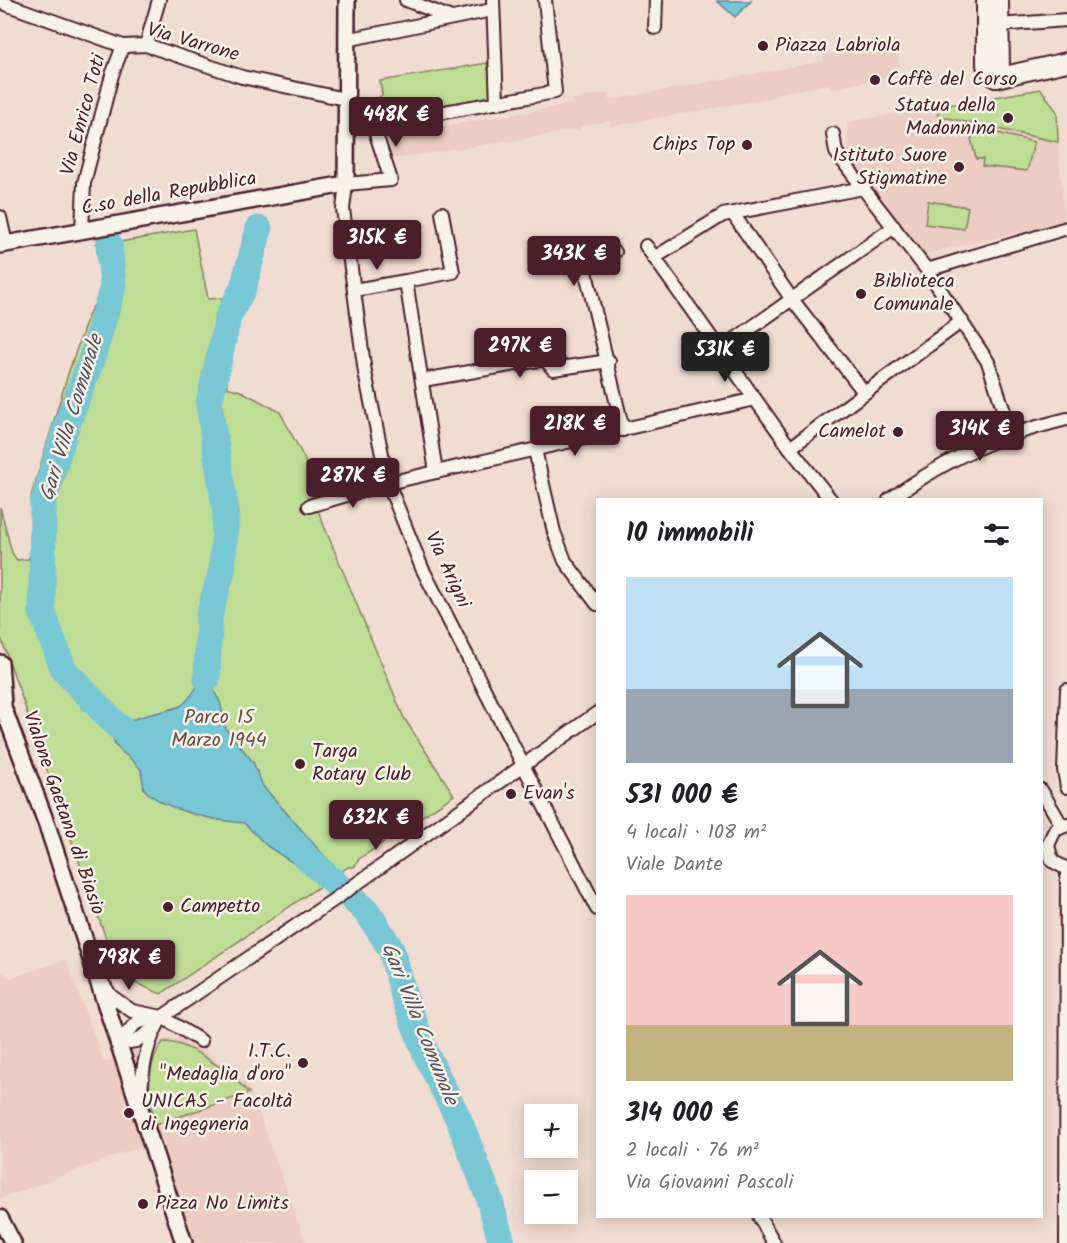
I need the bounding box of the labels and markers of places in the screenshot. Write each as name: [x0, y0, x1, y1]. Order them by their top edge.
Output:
place label: Piazza Labriola: [775, 30, 901, 62]
marker: Piazza Labriola: [756, 39, 770, 53]
place label: Caffè del Corso: [887, 64, 1017, 96]
marker: Caffè del Corso: [868, 73, 882, 87]
place label: Statua della Madonnina: [895, 90, 996, 145]
pin: 448K €: [347, 97, 445, 148]
marker: Statua della Madonnina: [1001, 111, 1015, 125]
place label: Chips Top: [652, 129, 735, 161]
marker: Chips Top: [740, 138, 754, 152]
place label: Istituto Suore Stigmatine: [833, 140, 947, 195]
marker: Istituto Suore Stigmatine: [952, 160, 966, 174]
pin: 315K €: [328, 220, 426, 271]
pin: 343K €: [525, 236, 623, 287]
place label: Biblioteca Comunale: [873, 266, 955, 321]
marker: Biblioteca Comunale: [854, 287, 868, 301]
pin: 297K €: [471, 328, 569, 379]
pin: 531K €: [676, 332, 774, 383]
pin: 218K €: [526, 406, 624, 457]
pin: 314K €: [931, 411, 1029, 462]
place label: Camelot: [818, 416, 886, 448]
marker: Camelot: [891, 425, 905, 439]
pin: 287K €: [304, 458, 402, 509]
place label: Targa Rotary Club: [312, 736, 411, 791]
marker: Targa Rotary Club: [293, 757, 307, 771]
place label: Evan's: [523, 778, 575, 810]
marker: Evan's: [504, 787, 518, 801]
pin: 632K €: [327, 800, 425, 851]
place label: Campetto: [180, 891, 260, 923]
marker: Campetto: [161, 900, 175, 914]
pin: 798K €: [80, 940, 178, 991]
place label: I.T.C. "Medaglia d'oro": [159, 1036, 291, 1091]
marker: I.T.C. "Medaglia d'oro": [296, 1056, 310, 1070]
place label: UNICAS - Facoltà di Ingegneria: [141, 1086, 293, 1141]
marker: UNICAS - Facoltà di Ingegneria: [122, 1106, 136, 1120]
place label: Pizza No Limits: [155, 1188, 289, 1220]
marker: Pizza No Limits: [136, 1197, 150, 1211]

